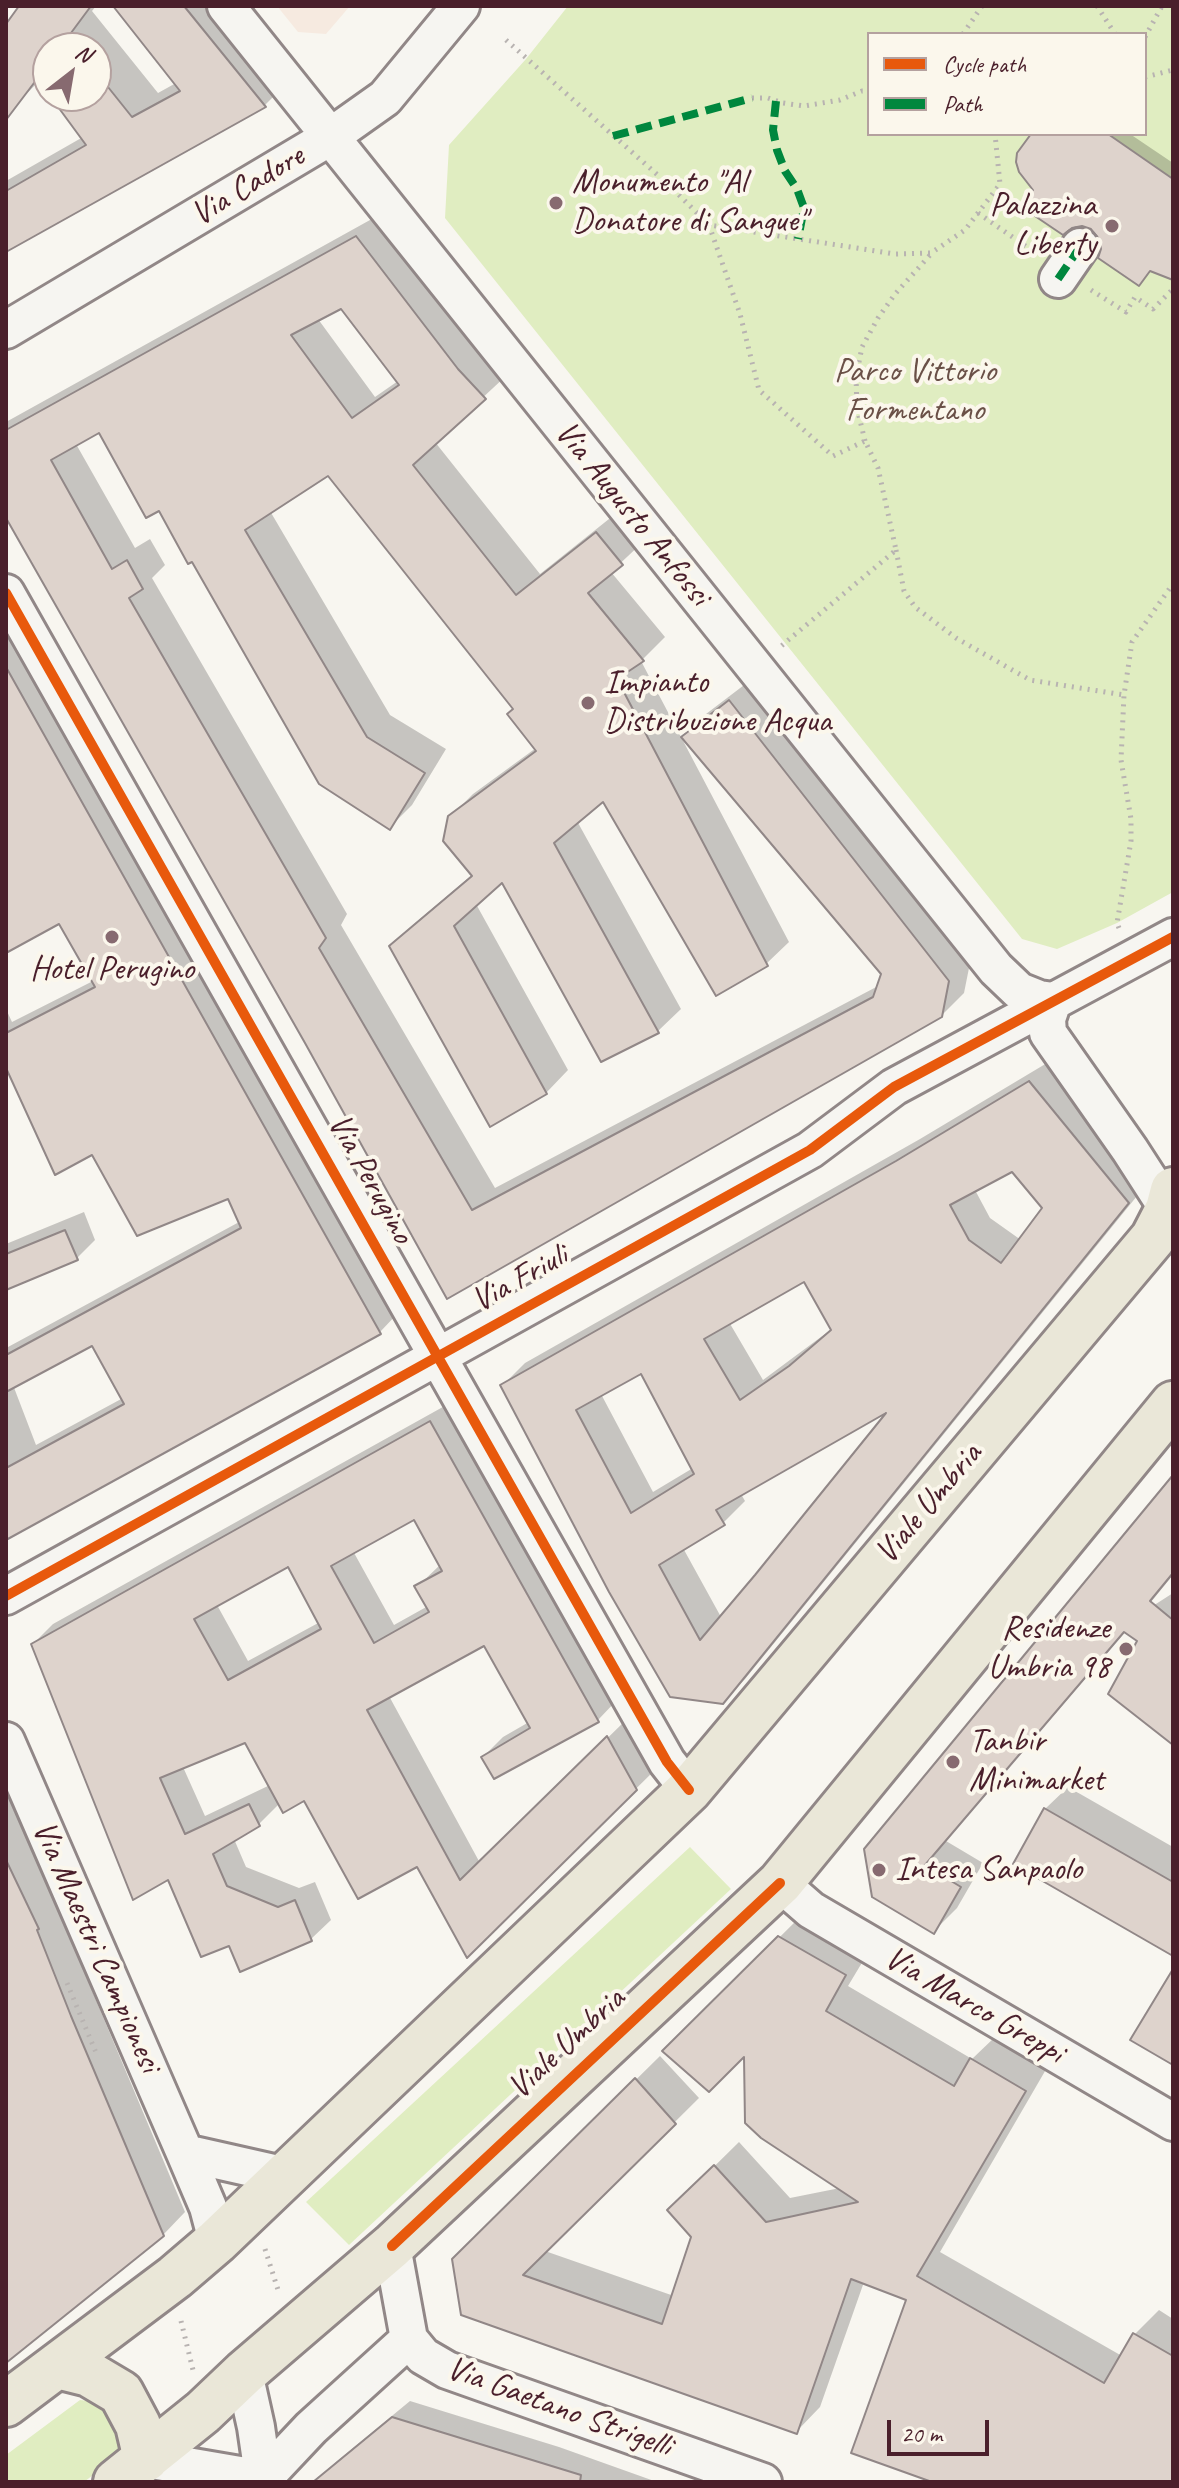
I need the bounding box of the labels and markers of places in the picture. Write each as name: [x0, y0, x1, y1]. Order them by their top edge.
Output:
place label: Monumento "Al Donatore di Sangue": [572, 163, 806, 242]
place label: Palazzina Liberty: [989, 186, 1096, 266]
marker: Monumento "Al Donatore di Sangue": [547, 194, 565, 212]
marker: Palazzina Liberty: [1103, 217, 1121, 235]
place label: Impianto Distribuzione Acqua: [604, 663, 831, 742]
marker: Impianto Distribuzione Acqua: [579, 694, 597, 712]
marker: Hotel Perugino: [103, 928, 121, 946]
place label: Hotel Perugino: [30, 950, 194, 990]
place label: Residenze Umbria 98: [988, 1609, 1110, 1688]
marker: Residenze Umbria 98: [1117, 1640, 1135, 1658]
place label: Tanbir Minimarket: [969, 1722, 1104, 1802]
marker: Tanbir Minimarket: [944, 1753, 962, 1771]
place label: Intesa Sanpaolo: [895, 1850, 1082, 1890]
marker: Intesa Sanpaolo: [870, 1861, 888, 1879]

